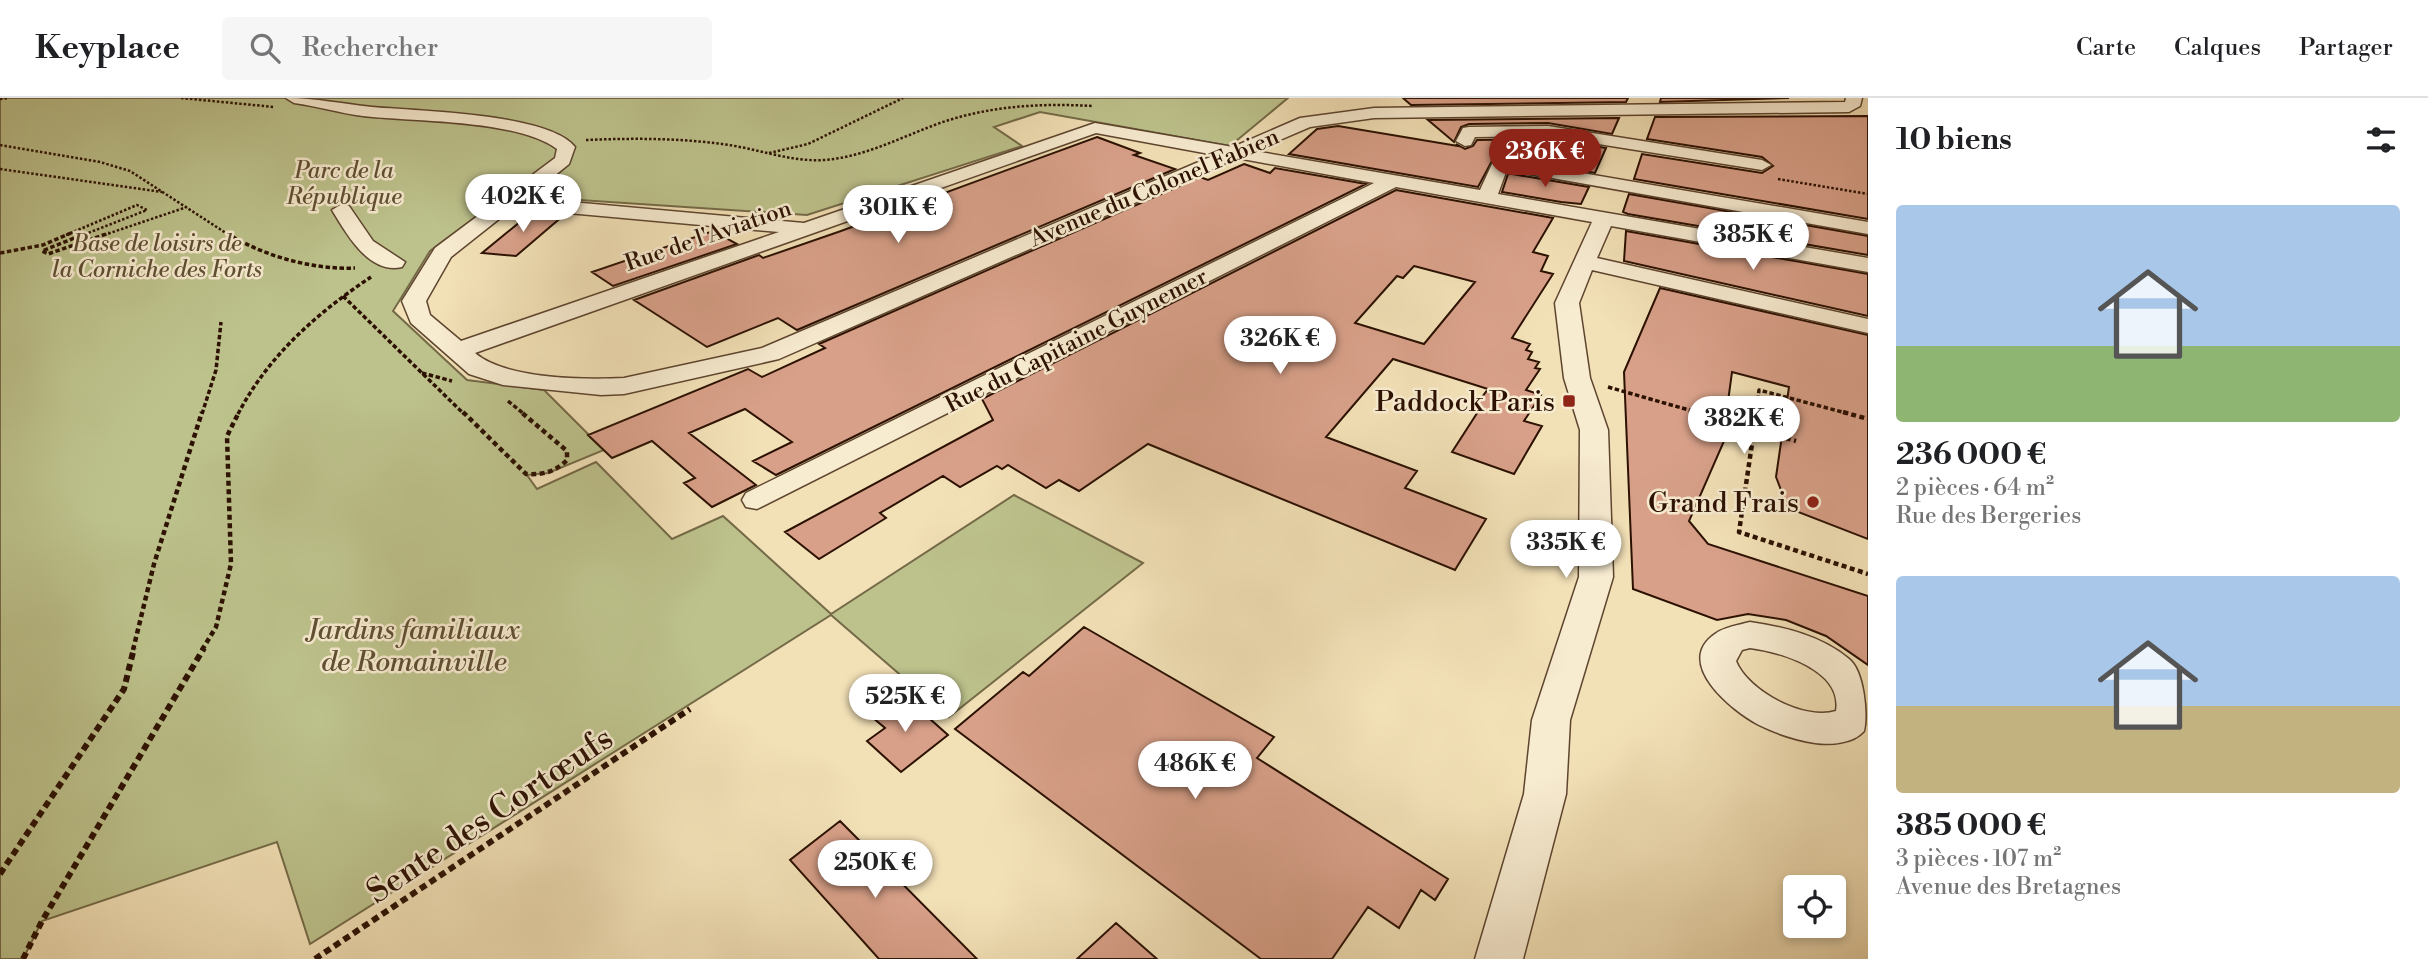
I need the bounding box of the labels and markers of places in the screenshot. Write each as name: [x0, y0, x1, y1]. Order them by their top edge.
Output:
pin: 236K €: [1488, 130, 1602, 189]
pin: 402K €: [466, 174, 580, 234]
pin: 301K €: [841, 186, 955, 245]
pin: 385K €: [1696, 212, 1810, 272]
pin: 326K €: [1223, 316, 1337, 376]
place label: Paddock Paris: [1375, 385, 1555, 420]
marker: Paddock Paris: [1561, 393, 1577, 409]
pin: 382K €: [1687, 396, 1801, 456]
place label: Grand Frais: [1648, 486, 1799, 521]
marker: Grand Frais: [1805, 494, 1821, 510]
pin: 335K €: [1509, 520, 1623, 580]
pin: 525K €: [848, 674, 962, 734]
pin: 486K €: [1138, 742, 1252, 801]
pin: 250K €: [818, 840, 932, 900]

